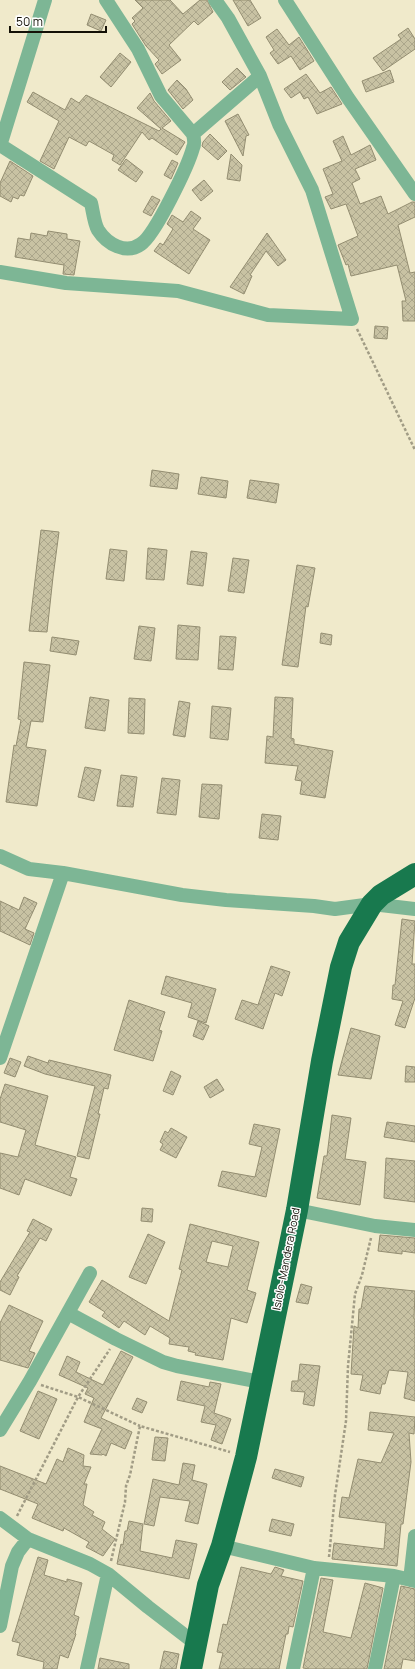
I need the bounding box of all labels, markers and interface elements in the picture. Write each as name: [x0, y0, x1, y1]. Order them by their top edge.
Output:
scale bar: [10, 8, 106, 34]
text: 50 m: [16, 13, 43, 30]
street label: Isiolo-Mandera Road: [268, 1206, 303, 1311]

